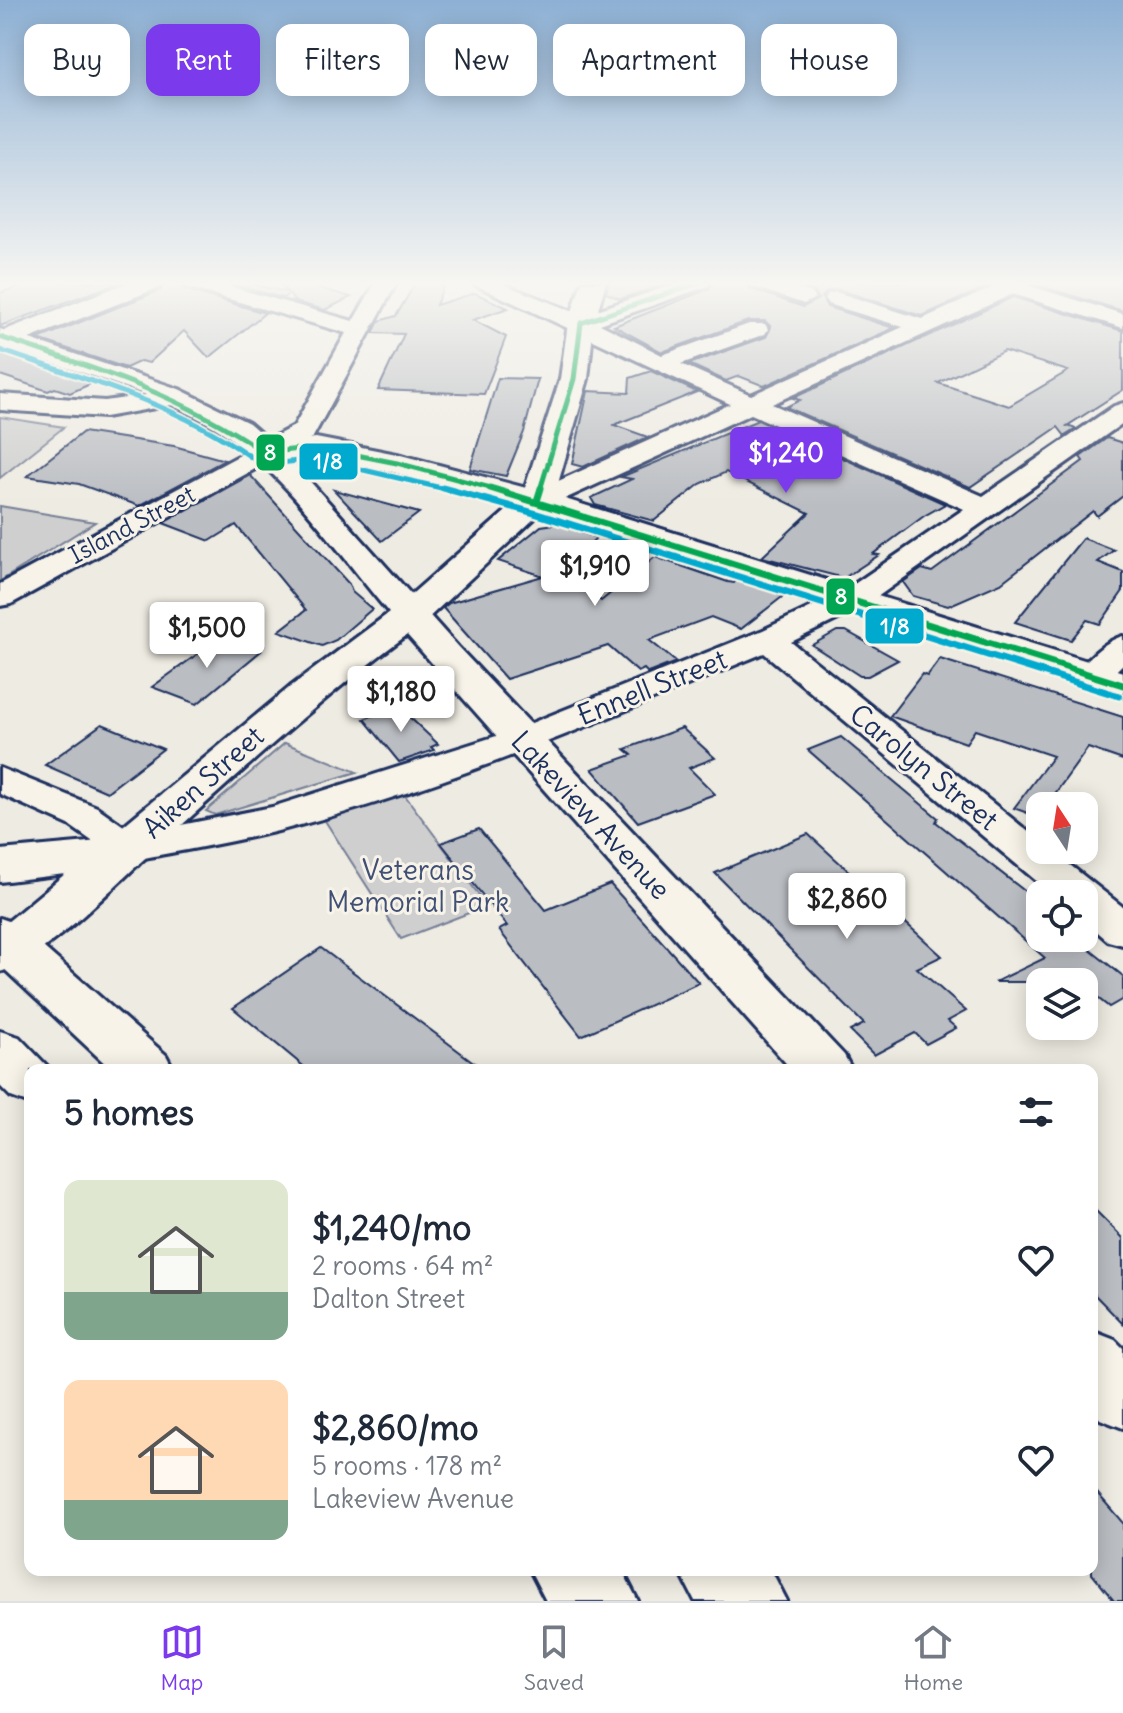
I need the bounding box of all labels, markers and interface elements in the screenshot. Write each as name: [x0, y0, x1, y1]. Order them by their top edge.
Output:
chip: Buy: [24, 24, 130, 96]
chip: Rent: [146, 24, 260, 96]
chip: Filters: [276, 24, 409, 96]
chip: New: [425, 24, 537, 96]
chip: Apartment: [553, 24, 745, 96]
chip: House: [761, 24, 897, 96]
pin: $1,240: [721, 427, 851, 495]
line badge: 8: [255, 433, 286, 472]
text: $1,240: [748, 436, 824, 469]
text: 8: [264, 438, 276, 466]
line badge: 1/8: [298, 442, 359, 481]
text: 1/8: [313, 447, 343, 475]
street label: Island Street: [63, 478, 200, 570]
pin: $1,910: [530, 540, 660, 608]
text: $1,910: [559, 549, 631, 582]
line badge: 8: [825, 577, 856, 616]
text: 8: [835, 582, 847, 610]
pin: $1,500: [142, 602, 272, 670]
line badge: 1/8: [864, 607, 925, 645]
text: $1,500: [168, 611, 246, 644]
text: 1/8: [880, 612, 910, 640]
street label: Ennell Street: [572, 641, 732, 733]
pin: $1,180: [336, 666, 466, 734]
text: $1,180: [365, 675, 437, 708]
street label: Carolyn Street: [842, 696, 1006, 838]
street label: Aiken Street: [135, 718, 271, 846]
street label: Lakeview Avenue: [504, 723, 678, 907]
north arrow: [1026, 792, 1098, 864]
map controls: [1026, 792, 1098, 1040]
park label: Veterans Memorial Park: [327, 852, 509, 920]
pin: $2,860: [782, 873, 912, 941]
button: locate: [1026, 880, 1098, 952]
text: $2,860: [806, 882, 888, 915]
button: layers: [1026, 968, 1098, 1040]
icon: filters: [1014, 1090, 1058, 1134]
text: 5 homes: [64, 1091, 194, 1134]
text: $1,240/mo: [312, 1206, 471, 1249]
icon: home: [128, 1212, 224, 1308]
icon: heart: [1014, 1238, 1058, 1282]
text: 2 rooms · 64 m²: [312, 1249, 494, 1282]
text: Dalton Street: [312, 1282, 465, 1315]
text: $2,860/mo: [312, 1406, 479, 1449]
icon: home: [128, 1412, 224, 1508]
icon: heart: [1014, 1438, 1058, 1482]
text: 5 rooms · 178 m²: [312, 1449, 502, 1482]
text: Lakeview Avenue: [312, 1482, 514, 1515]
tab: Map: [160, 1620, 204, 1696]
tab: Saved: [524, 1620, 584, 1696]
tab: Home: [904, 1620, 963, 1696]

